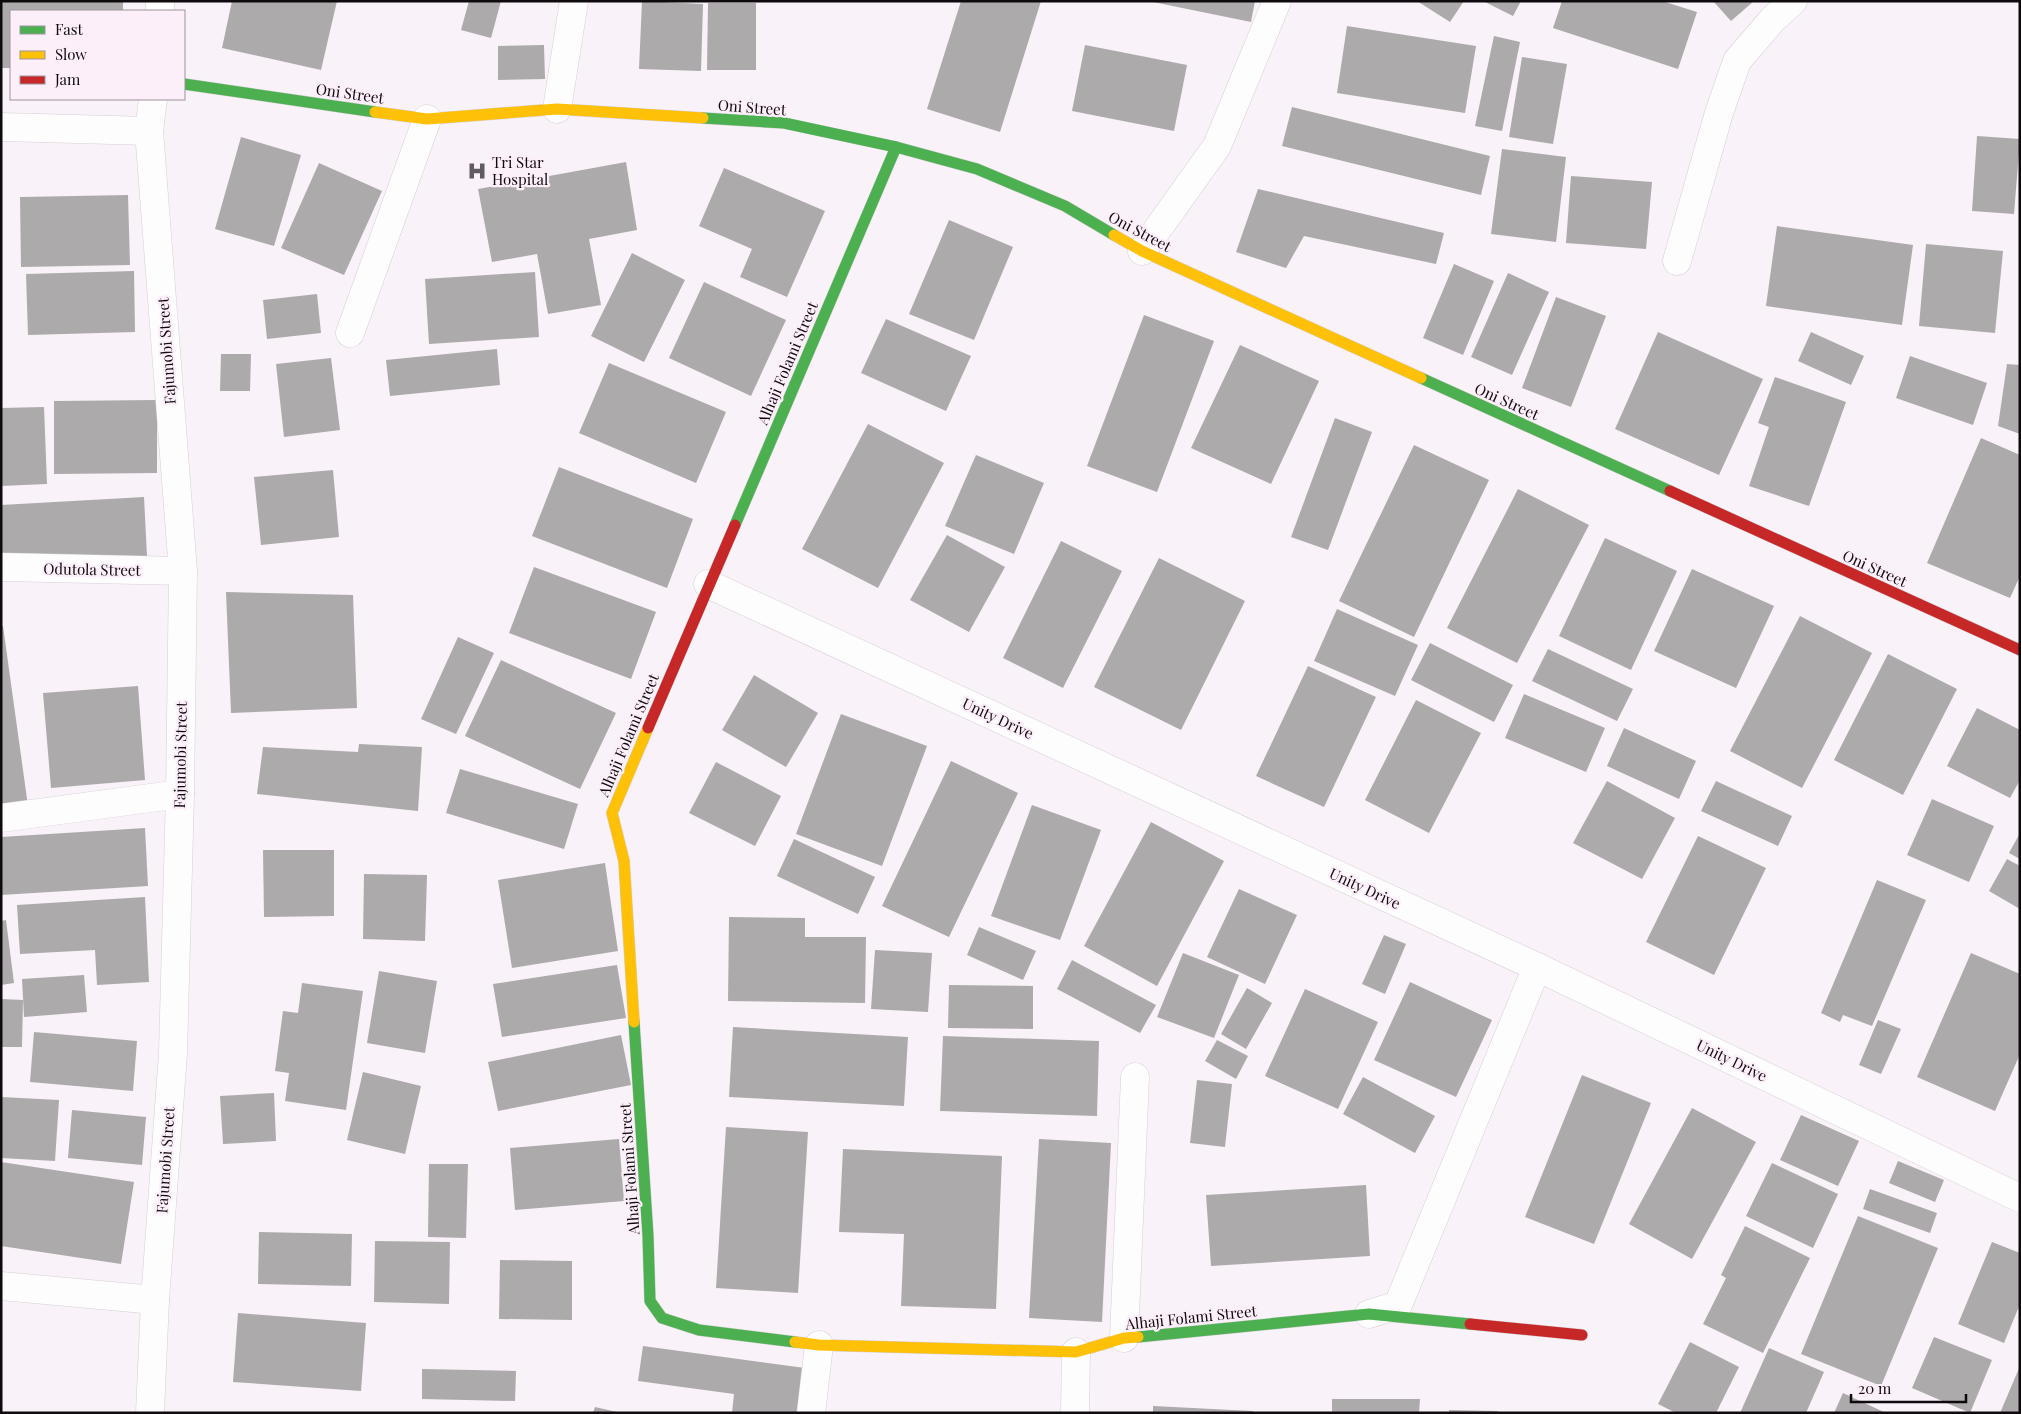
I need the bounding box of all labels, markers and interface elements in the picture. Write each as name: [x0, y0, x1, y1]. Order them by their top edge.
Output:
legend: [10, 10, 185, 100]
text: Fast: [55, 19, 84, 39]
text: Slow: [55, 44, 87, 64]
text: Jam: [54, 69, 81, 89]
street label: Oni Street: [315, 78, 386, 108]
street label: Oni Street: [717, 95, 788, 119]
place label: Tri Star Hospital: [492, 152, 548, 189]
hospital icon: Tri Star Hospital: [466, 160, 488, 182]
street label: Oni Street: [1105, 206, 1176, 256]
street label: Fajumobi Street: [152, 296, 180, 405]
street label: Alhaji Folami Street: [752, 298, 822, 429]
street label: Oni Street: [1472, 378, 1543, 424]
street label: Oni Street: [1840, 545, 1911, 591]
street label: Odutola Street: [43, 558, 142, 580]
street label: Alhaji Folami Street: [593, 670, 663, 801]
street label: Unity Drive: [959, 693, 1037, 743]
street label: Fajumobi Street: [169, 701, 191, 809]
street label: Unity Drive: [1326, 863, 1404, 913]
street label: Unity Drive: [1693, 1034, 1771, 1086]
street label: Alhaji Folami Street: [614, 1102, 644, 1236]
street label: Fajumobi Street: [151, 1105, 179, 1214]
street label: Alhaji Folami Street: [1123, 1300, 1258, 1334]
scale bar: [1851, 1372, 1966, 1404]
text: 20 m: [1858, 1378, 1892, 1398]

